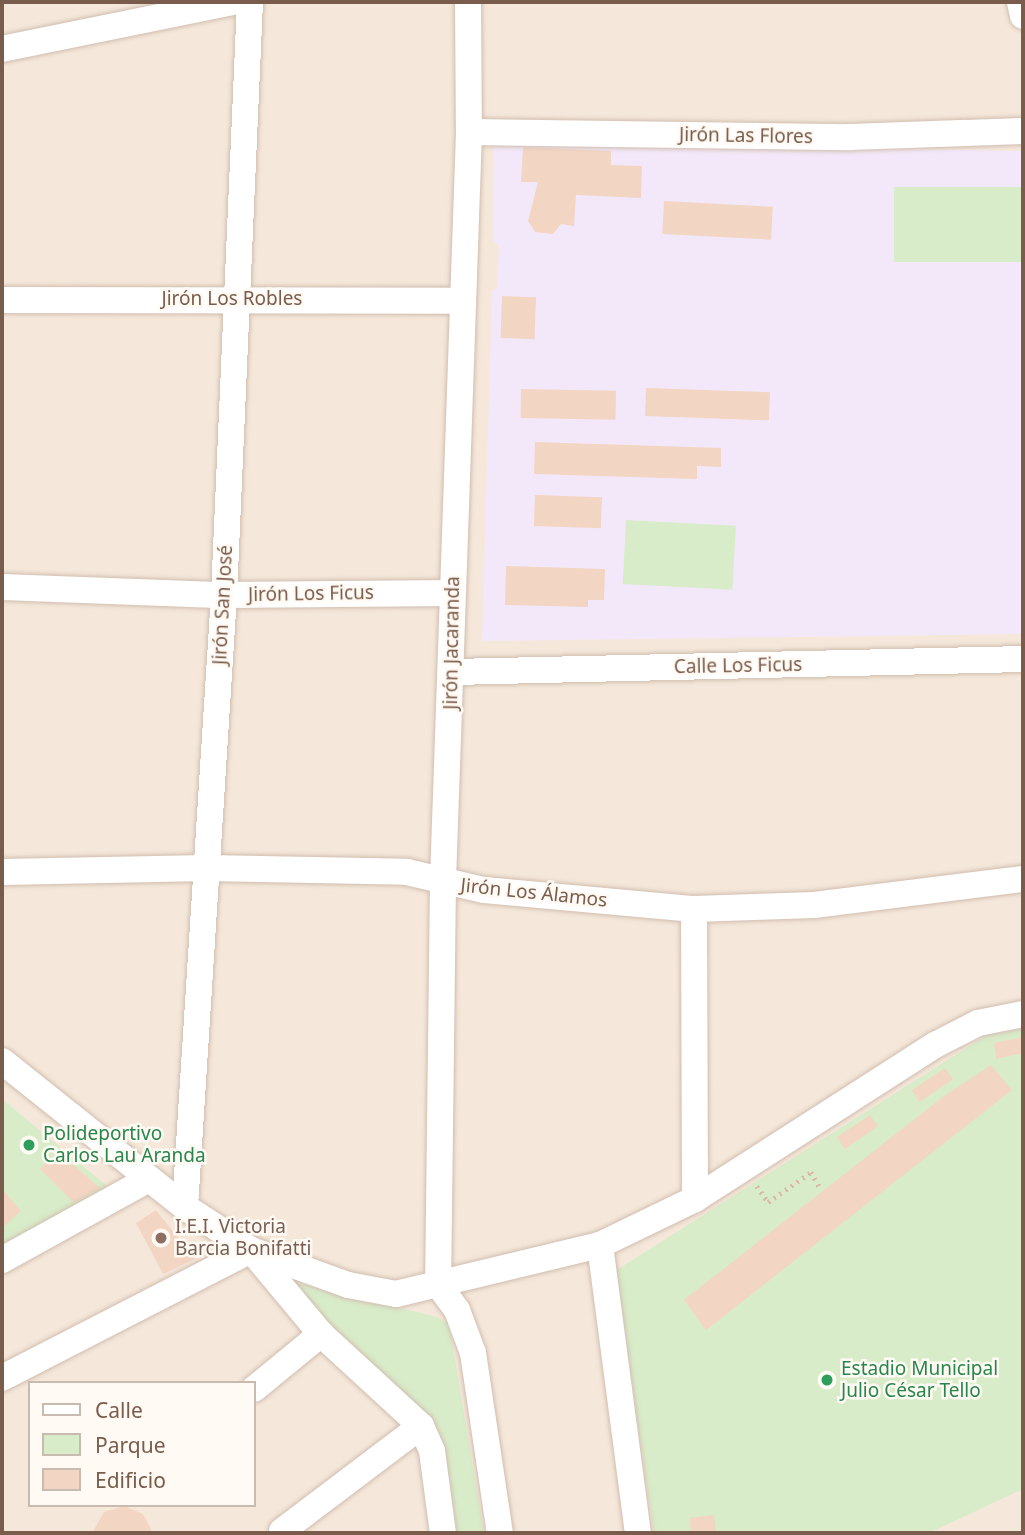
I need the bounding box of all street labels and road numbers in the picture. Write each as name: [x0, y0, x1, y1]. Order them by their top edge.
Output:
street label: Jirón Las Flores: [679, 123, 813, 149]
street label: Jirón Los Robles: [162, 288, 302, 310]
street label: Jirón San José: [208, 544, 238, 666]
street label: Jirón Jacaranda: [439, 576, 465, 710]
street label: Jirón Los Ficus: [248, 582, 374, 606]
street label: Calle Los Ficus: [674, 653, 802, 679]
street label: Jirón Los Álamos: [460, 874, 608, 912]

